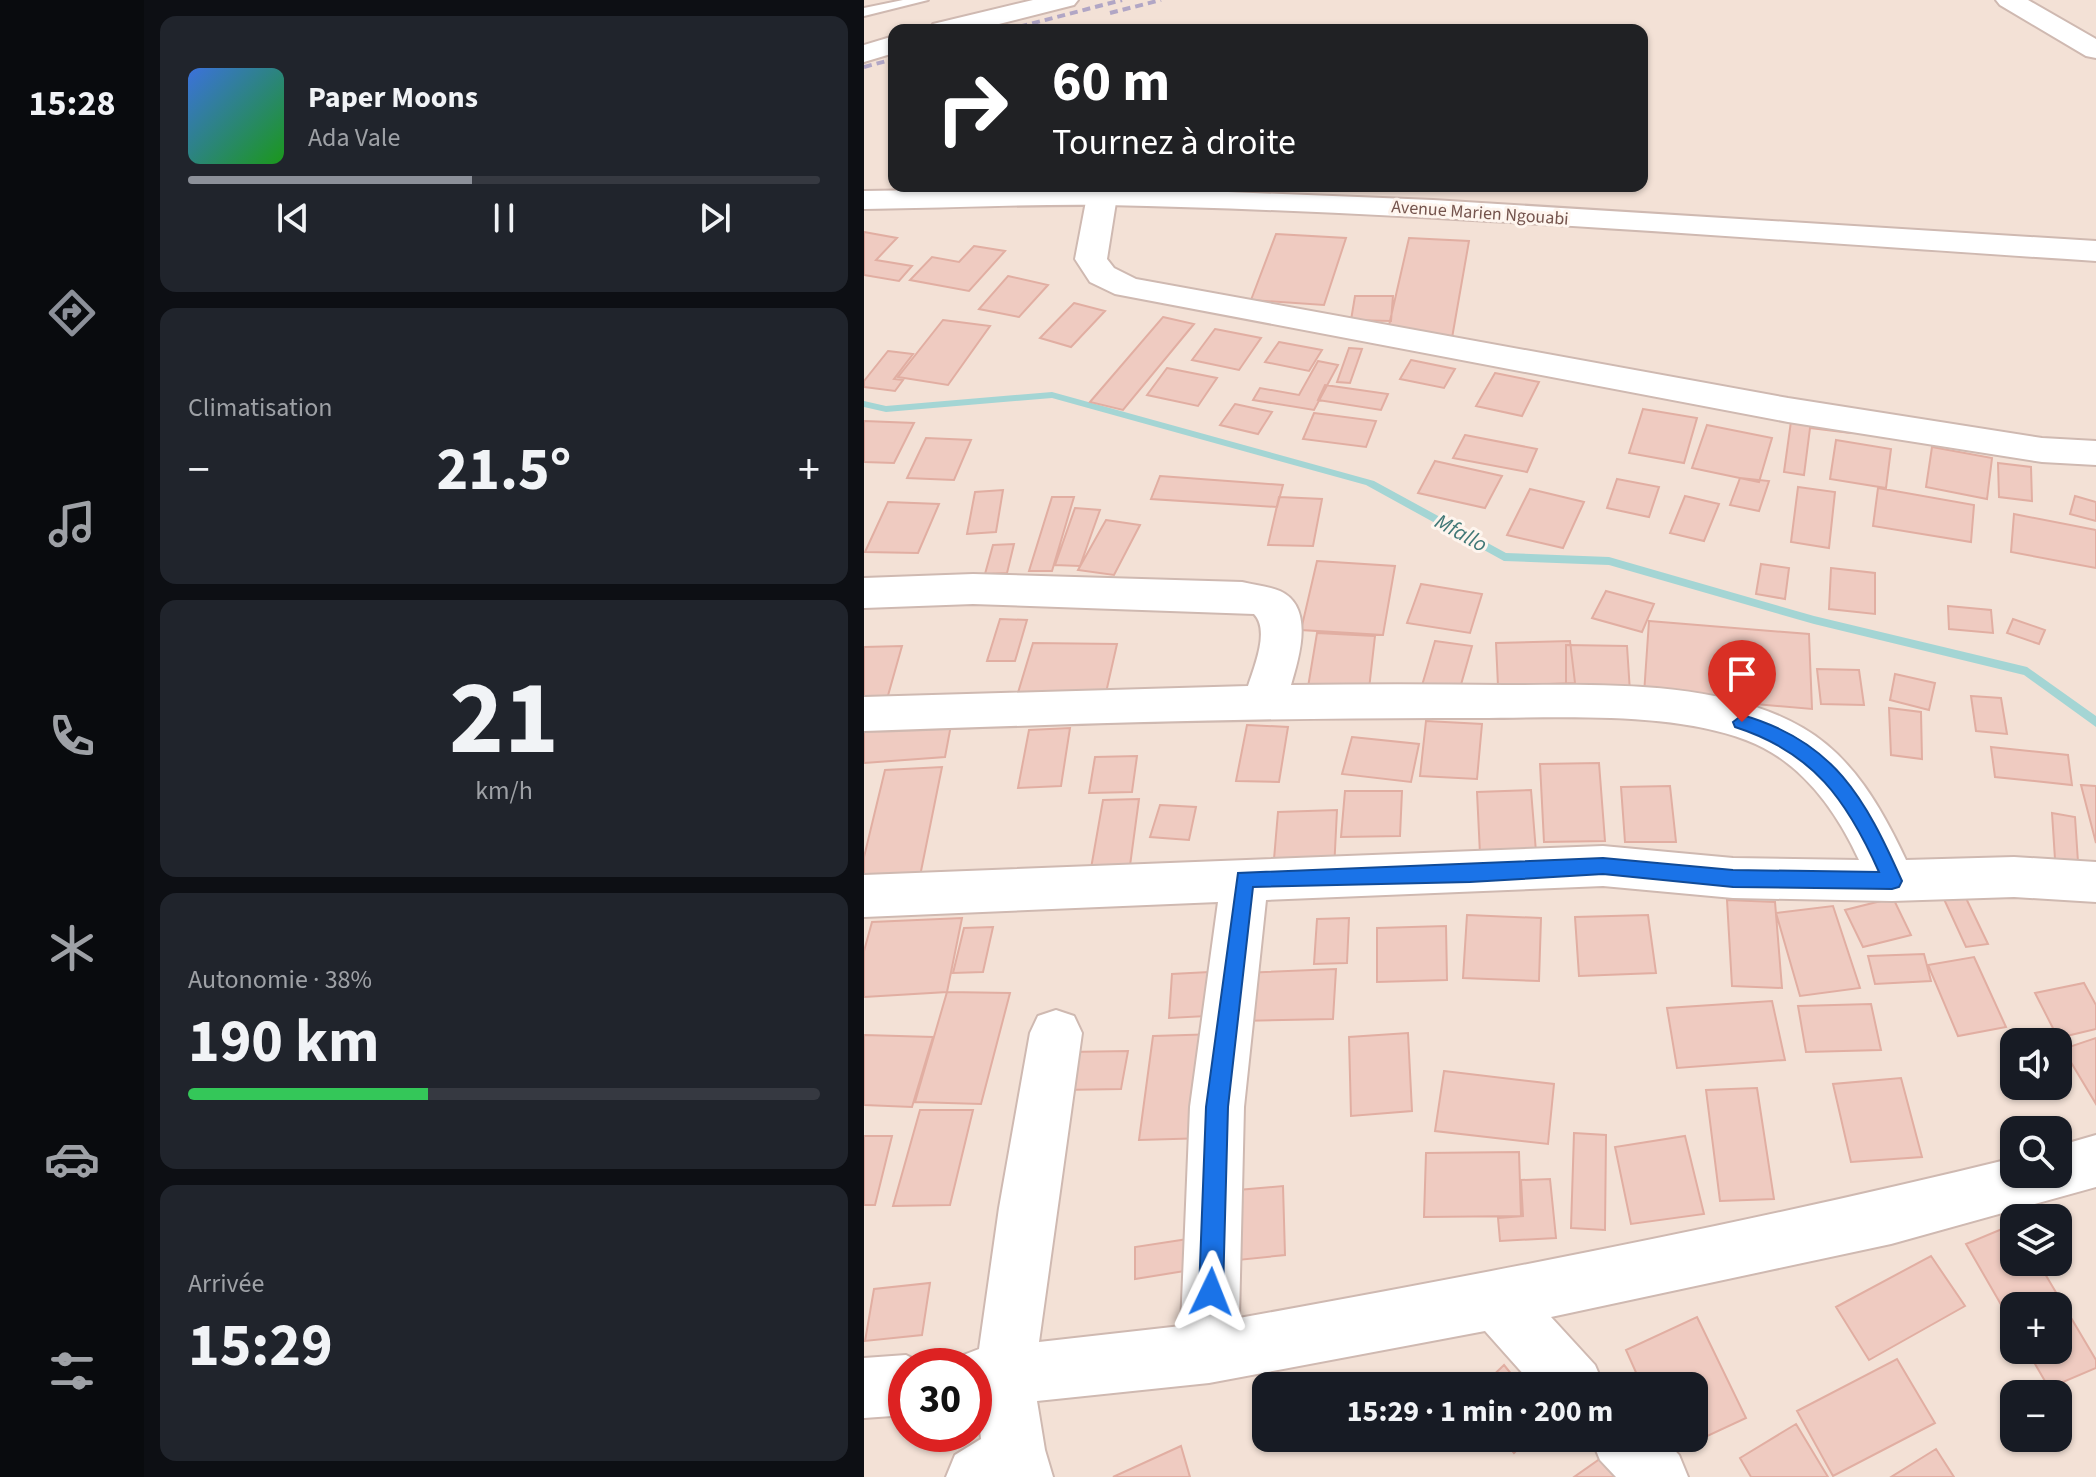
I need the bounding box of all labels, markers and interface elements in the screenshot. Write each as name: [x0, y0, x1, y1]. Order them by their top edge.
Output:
text: 60 m: [1052, 43, 1170, 122]
icon: right: [920, 56, 1024, 160]
text: Paper Moons: [308, 76, 478, 119]
text: 15:28: [29, 78, 115, 129]
text: Tournez à droite: [1052, 117, 1296, 168]
text: Ada Vale: [308, 119, 400, 156]
street label: Avenue Marien Ngouabi: [1390, 194, 1570, 232]
icon: previous: [271, 196, 315, 240]
icon: pause: [482, 196, 526, 240]
icon: next: [693, 196, 737, 240]
icon: directions: [44, 285, 100, 341]
text: Climatisation: [188, 389, 333, 426]
text: 21.5°: [437, 428, 571, 513]
text: −: [188, 439, 210, 502]
text: +: [798, 439, 820, 502]
icon: music: [44, 496, 100, 552]
water label: Mfallo: [1429, 506, 1493, 560]
pin: [1708, 640, 1776, 722]
text: 21: [449, 646, 559, 794]
icon: arrive: [1720, 652, 1764, 696]
icon: phone: [44, 708, 100, 764]
text: km/h: [475, 772, 533, 809]
icon: climate: [44, 920, 100, 976]
text: Autonomie · 38%: [188, 961, 372, 998]
text: 190 km: [188, 1000, 379, 1085]
map controls: [2000, 1028, 2072, 1452]
button: sound: [2000, 1028, 2072, 1100]
button: search: [2000, 1116, 2072, 1188]
icon: car: [44, 1131, 100, 1187]
button: layers: [2000, 1204, 2072, 1276]
position arrow: [1169, 1250, 1253, 1334]
text: Arrivée: [188, 1265, 264, 1302]
button: +: [2000, 1292, 2072, 1364]
text: 15:29: [188, 1304, 333, 1389]
icon: filters: [44, 1343, 100, 1399]
speed limit sign: 30: [888, 1348, 992, 1452]
button: −: [2000, 1380, 2072, 1452]
text: 15:29 · 1 min · 200 m: [1347, 1390, 1613, 1433]

